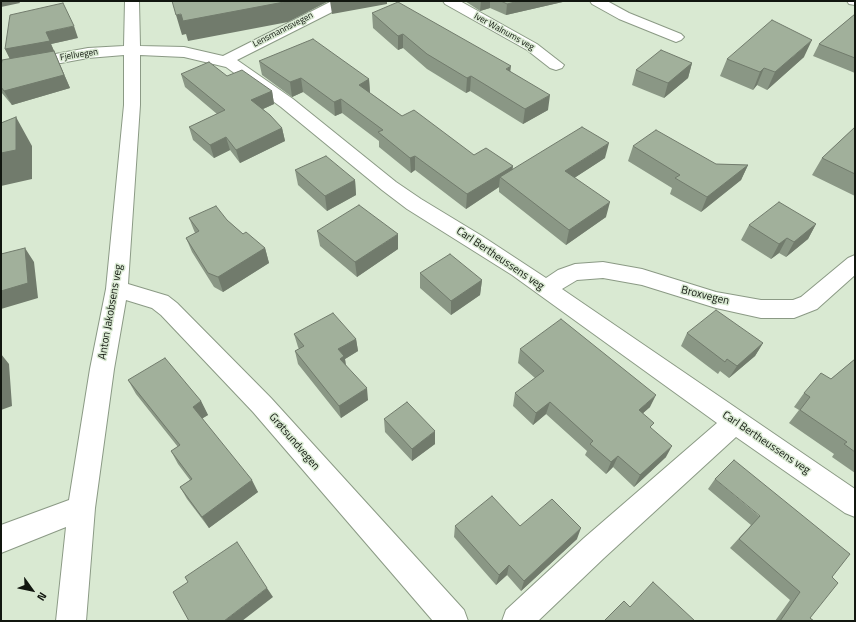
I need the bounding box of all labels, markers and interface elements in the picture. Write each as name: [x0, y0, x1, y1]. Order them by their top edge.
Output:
street label: Lensmannsvegen: [251, 10, 315, 50]
street label: Iver Walnums veg: [472, 11, 536, 53]
street label: Fjellvegen: [59, 47, 99, 63]
street label: Carl Bertheussens veg: [454, 225, 546, 293]
street label: Anton Jakobsens veg: [96, 263, 126, 361]
street label: Broxvegen: [680, 284, 730, 308]
street label: Carl Bertheussens veg: [720, 409, 812, 477]
street label: Grøtsundvegen: [266, 411, 322, 473]
north arrow: [12, 570, 52, 610]
text: N: [33, 589, 51, 604]

